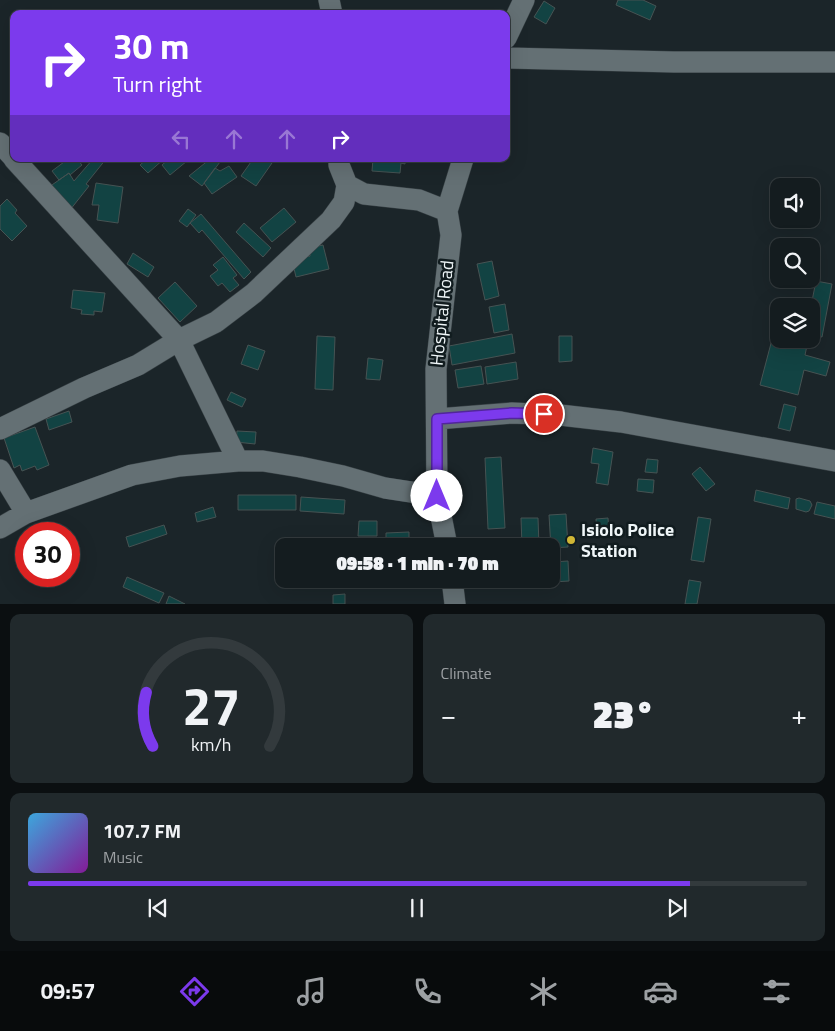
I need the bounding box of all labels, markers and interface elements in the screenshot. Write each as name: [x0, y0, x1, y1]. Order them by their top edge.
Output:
text: 30 m: [113, 19, 189, 73]
icon: right: [30, 30, 95, 95]
text: Turn right: [113, 67, 202, 101]
icon: left: [167, 125, 195, 153]
icon: ahead: [220, 125, 248, 153]
icon: ahead: [273, 125, 301, 153]
icon: right: [326, 125, 354, 153]
map controls: [770, 178, 820, 348]
button: sound: [770, 178, 820, 228]
button: search: [770, 238, 820, 288]
street label: Hospital Road: [423, 259, 460, 367]
button: layers: [770, 298, 820, 348]
pin: [523, 393, 565, 435]
icon: arrive: [530, 400, 558, 428]
position arrow: [410, 469, 462, 521]
place label: Isiolo Police Station: [581, 516, 674, 564]
speed limit sign: 30: [15, 522, 80, 587]
marker: Isiolo Police Station: [565, 534, 577, 546]
text: 09:58 · 1 min · 70 m: [336, 548, 499, 577]
text: Climate: [441, 661, 492, 685]
text: 27: [182, 666, 240, 745]
text: 23°: [592, 685, 655, 743]
text: −: [441, 693, 456, 736]
text: +: [791, 693, 807, 736]
text: km/h: [191, 731, 231, 758]
text: 107.7 FM: [103, 816, 181, 845]
text: Music: [103, 845, 143, 869]
icon: previous: [144, 894, 172, 922]
icon: pause: [403, 894, 431, 922]
icon: next: [663, 894, 691, 922]
text: 09:57: [41, 974, 96, 1008]
icon: directions: [177, 974, 212, 1009]
icon: music: [294, 974, 329, 1009]
icon: phone: [410, 974, 445, 1009]
icon: climate: [526, 974, 561, 1009]
icon: car: [643, 974, 678, 1009]
icon: filters: [759, 974, 794, 1009]

